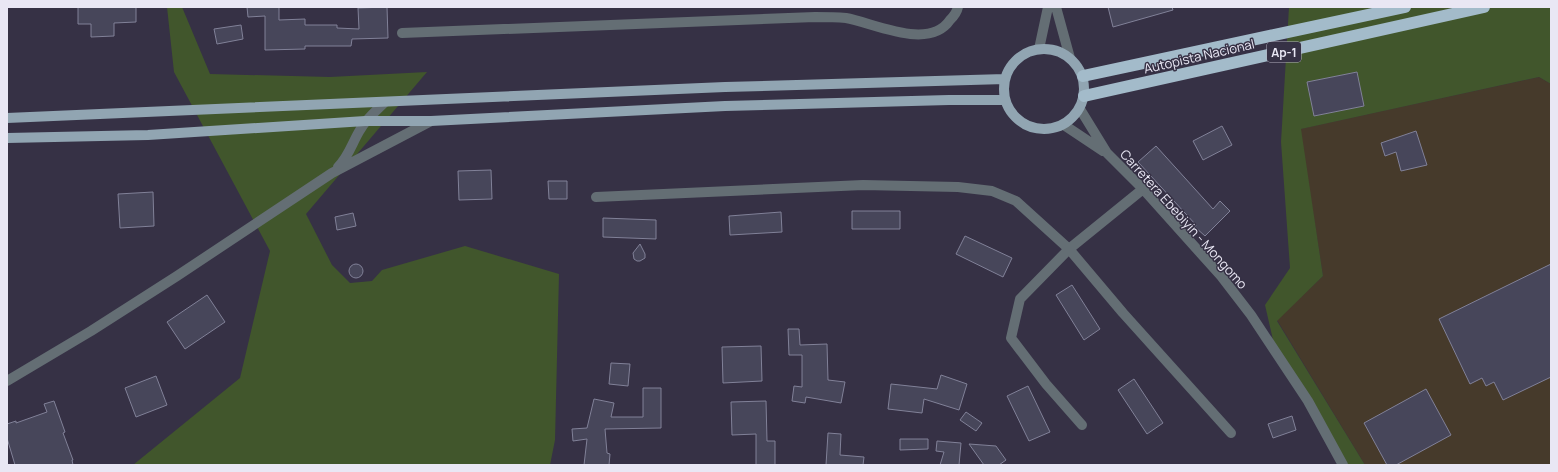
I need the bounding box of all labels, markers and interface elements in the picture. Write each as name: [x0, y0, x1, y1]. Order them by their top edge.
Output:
street label: Autopista Nacional: [1142, 35, 1256, 77]
road number: Ap-1: [1267, 42, 1301, 62]
street label: Carretera Ebebiyin - Mongomo: [1116, 145, 1252, 293]

